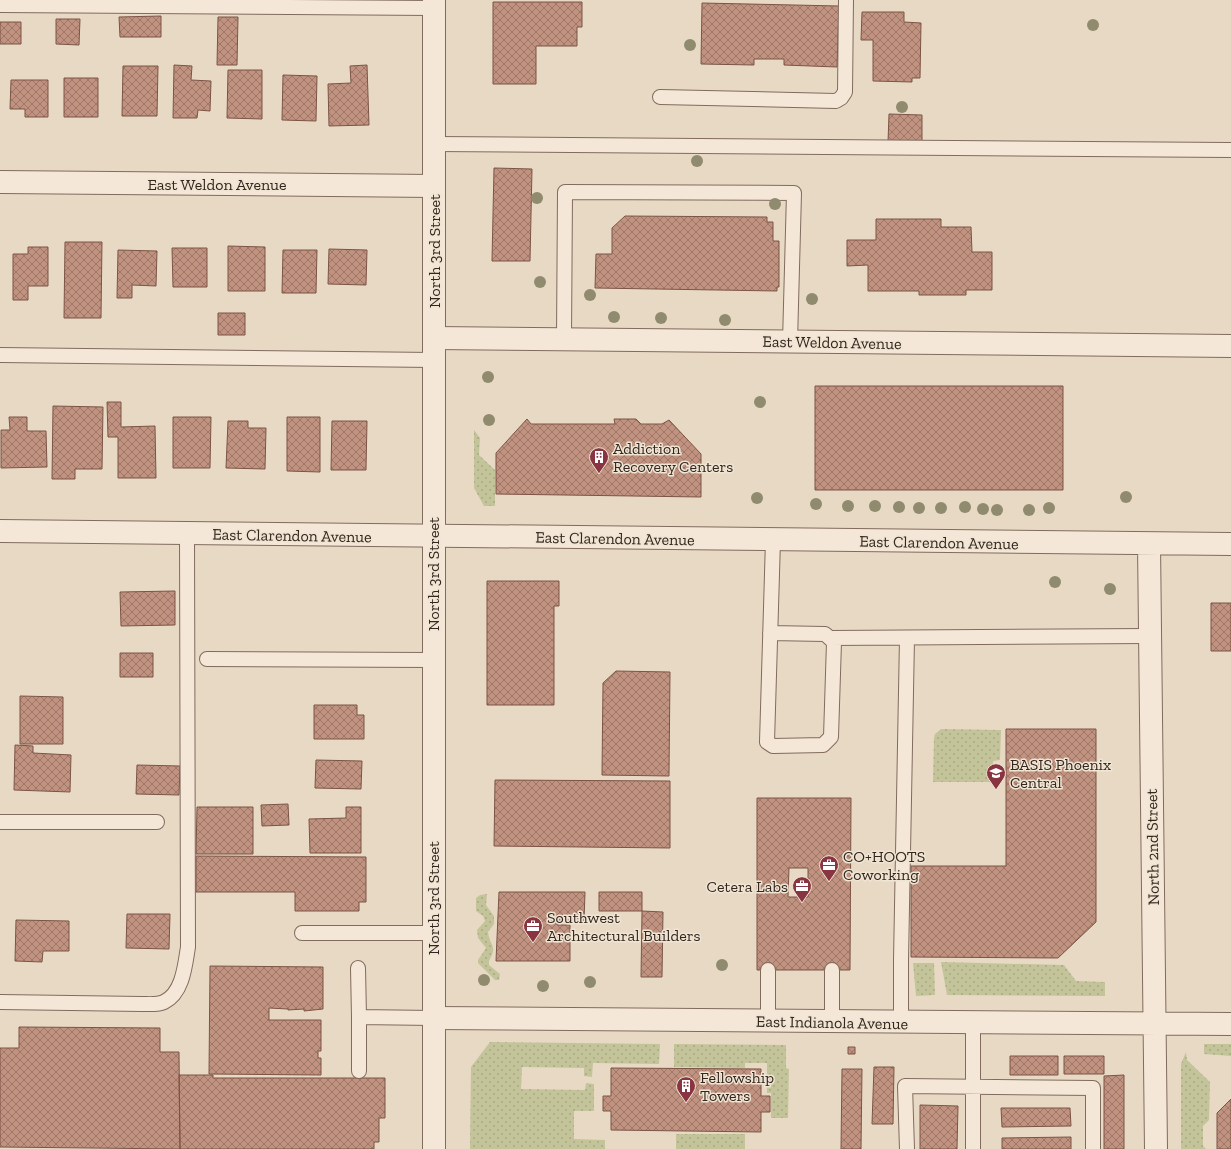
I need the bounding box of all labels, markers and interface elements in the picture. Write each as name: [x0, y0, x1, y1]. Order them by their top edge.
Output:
street label: East Weldon Avenue: [147, 175, 287, 194]
street label: North 3rd Street: [425, 194, 444, 308]
street label: East Weldon Avenue: [762, 332, 902, 353]
place label: Addiction Recovery Centers: [613, 439, 733, 476]
building icon: Addiction Recovery Centers: [588, 446, 610, 474]
street label: North 3rd Street: [424, 517, 443, 631]
street label: East Clarendon Avenue: [212, 525, 372, 546]
street label: East Clarendon Avenue: [535, 528, 695, 549]
street label: East Clarendon Avenue: [859, 532, 1019, 553]
place label: BASIS Phoenix Central: [1010, 755, 1111, 792]
school or university icon: BASIS Phoenix Central: [985, 762, 1007, 790]
street label: North 2nd Street: [1142, 788, 1163, 906]
street label: North 3rd Street: [424, 841, 443, 955]
place label: CO+HOOTS Coworking: [843, 847, 925, 884]
office icon: CO+HOOTS Coworking: [818, 854, 840, 882]
office icon: Cetera Labs: [791, 875, 813, 903]
place label: Cetera Labs: [707, 877, 788, 896]
place label: Southwest Architectural Builders: [547, 908, 700, 945]
office icon: Southwest Architectural Builders: [522, 915, 544, 943]
street label: East Indianola Avenue: [756, 1012, 908, 1033]
place label: Fellowship Towers: [700, 1068, 774, 1105]
building icon: Fellowship Towers: [675, 1075, 697, 1103]

